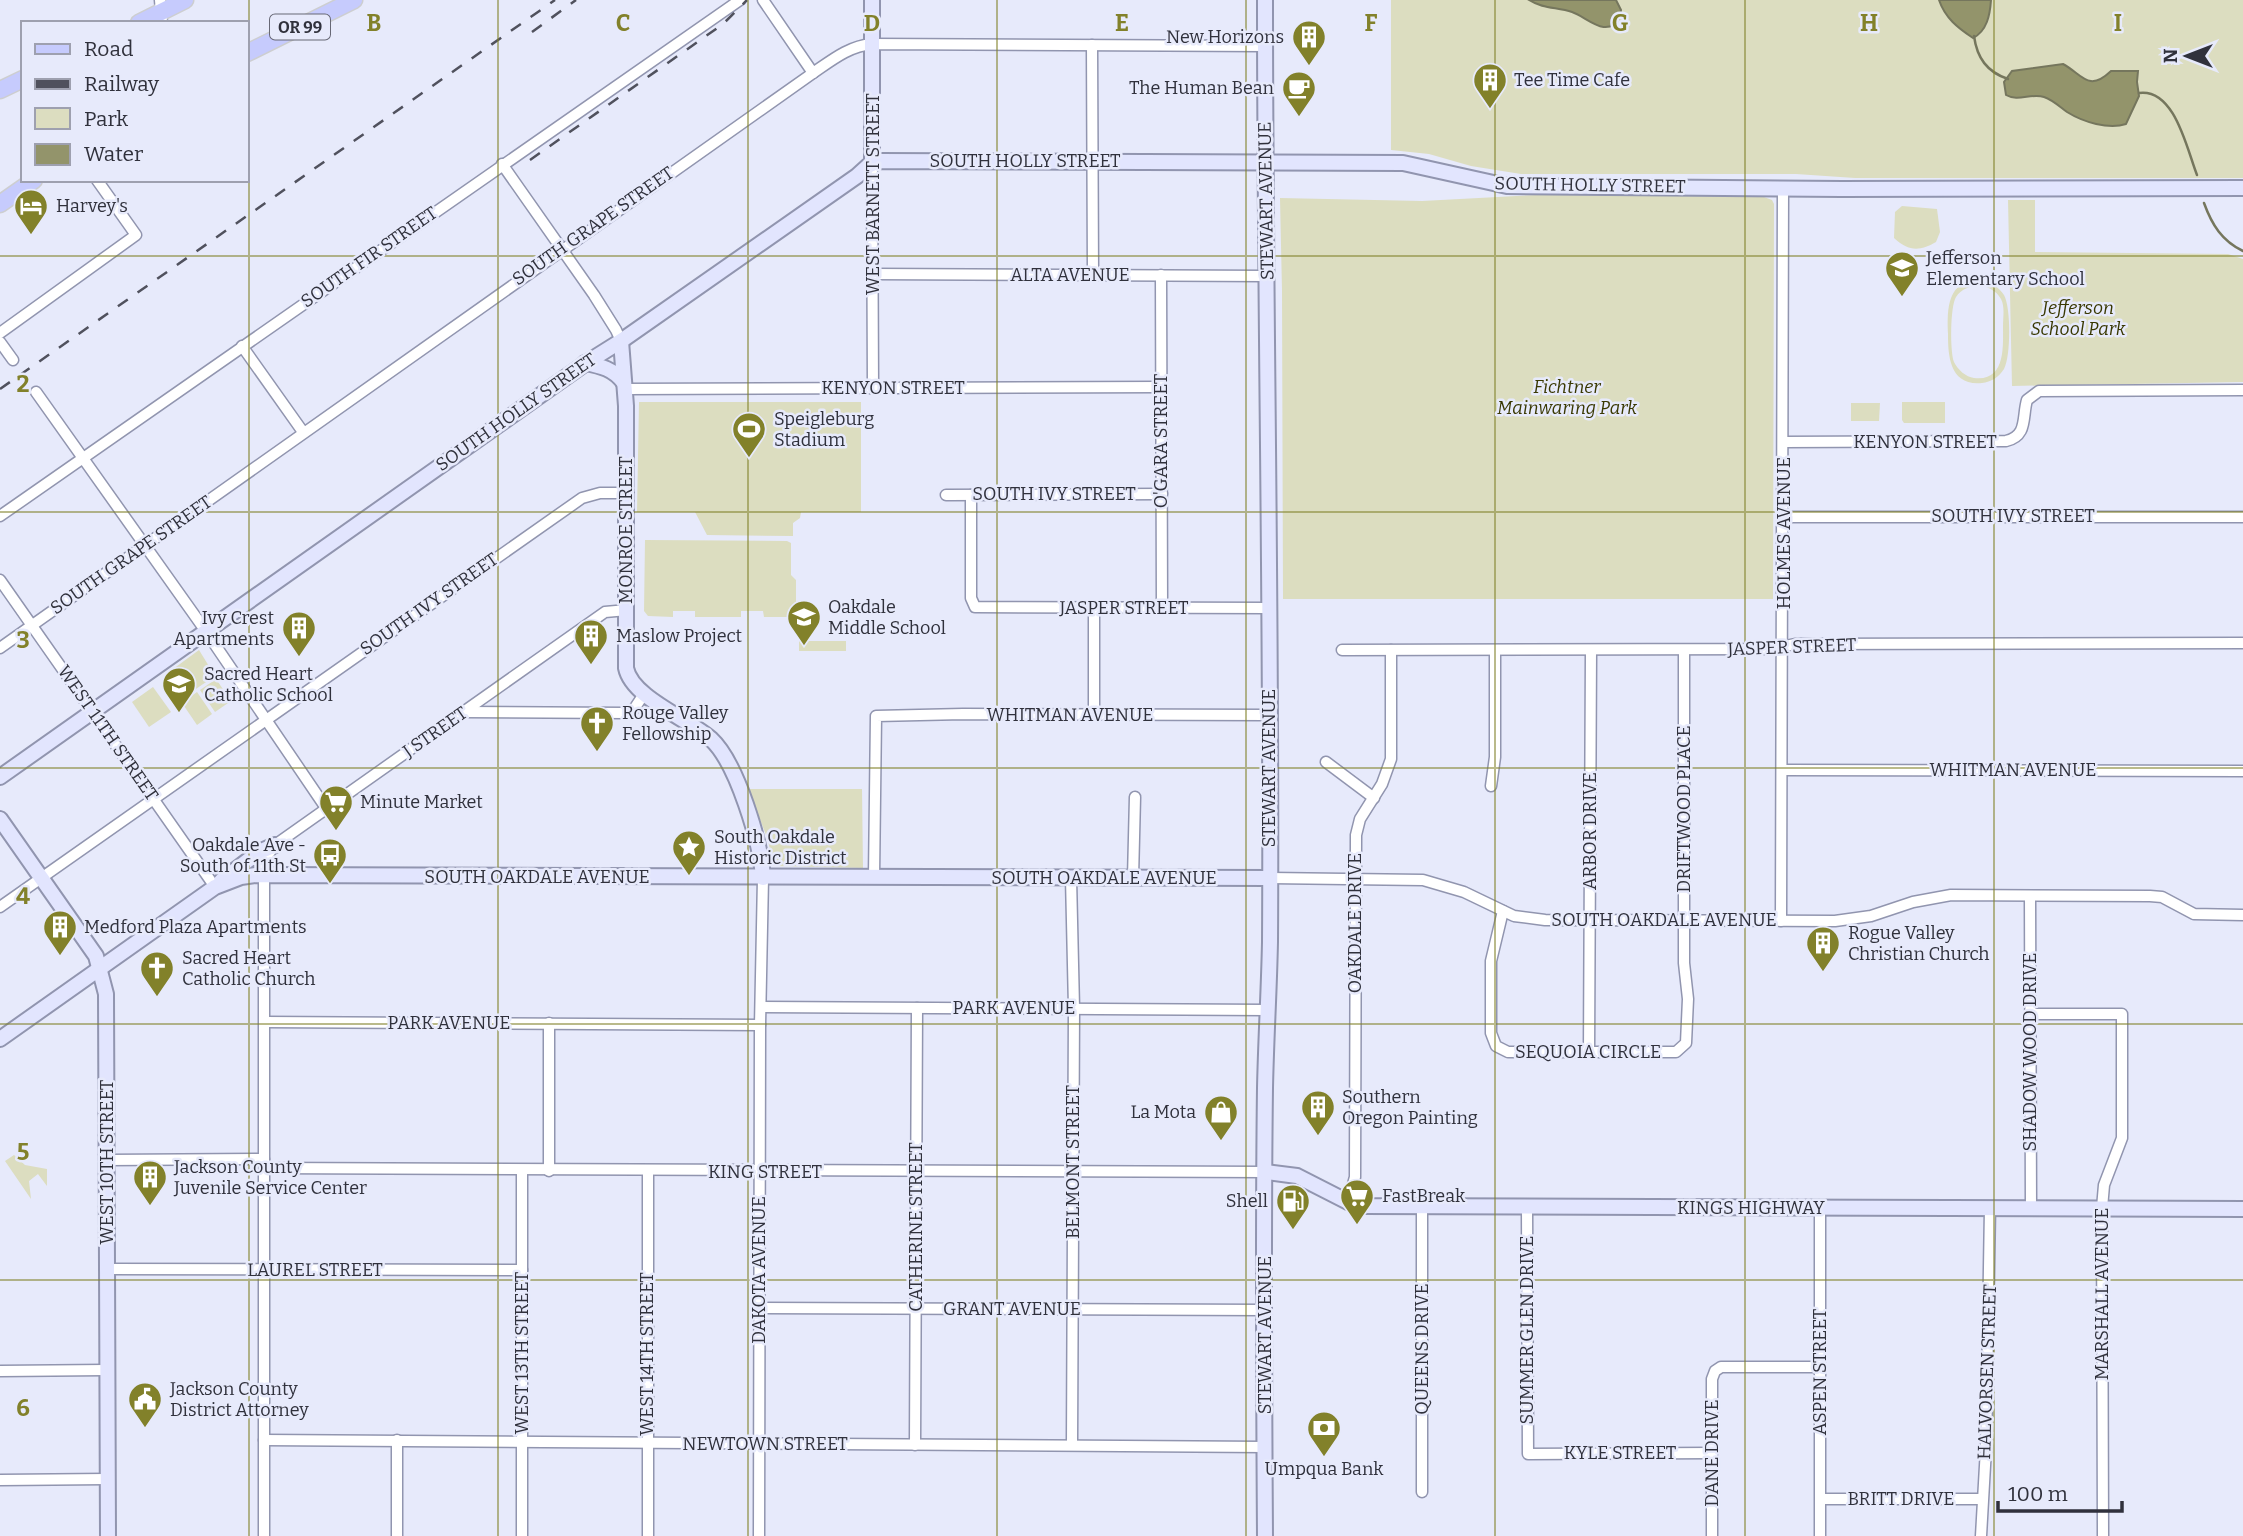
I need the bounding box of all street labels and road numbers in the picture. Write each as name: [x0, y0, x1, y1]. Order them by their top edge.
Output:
road number: OR 99: [270, 15, 330, 40]
street label: WEST BARNETT STREET: [862, 93, 884, 295]
street label: STEWART AVENUE: [1254, 122, 1278, 280]
street label: SOUTH HOLLY STREET: [929, 150, 1121, 172]
street label: SOUTH GRAPE STREET: [508, 162, 678, 290]
street label: SOUTH HOLLY STREET: [1494, 172, 1686, 198]
street label: SOUTH FIR STREET: [297, 201, 442, 312]
street label: ALTA AVENUE: [1010, 264, 1130, 286]
street label: SOUTH HOLLY STREET: [431, 348, 601, 476]
street label: O'GARA STREET: [1150, 373, 1172, 508]
street label: KENYON STREET: [821, 377, 965, 399]
street label: KENYON STREET: [1853, 431, 1997, 453]
street label: MONROE STREET: [615, 456, 637, 604]
street label: HOLMES AVENUE: [1773, 457, 1795, 609]
street label: SOUTH IVY STREET: [972, 483, 1136, 505]
street label: SOUTH GRAPE STREET: [46, 491, 216, 619]
street label: SOUTH IVY STREET: [1931, 505, 2095, 527]
street label: SOUTH IVY STREET: [356, 548, 503, 660]
street label: JASPER STREET: [1059, 597, 1189, 619]
street label: JASPER STREET: [1726, 634, 1857, 660]
street label: WEST 11TH STREET: [53, 661, 163, 805]
street label: STEWART AVENUE: [1258, 689, 1280, 847]
street label: J STREET: [398, 702, 472, 763]
street label: WHITMAN AVENUE: [987, 704, 1153, 726]
street label: DRIFTWOOD PLACE: [1673, 725, 1695, 893]
street label: WHITMAN AVENUE: [1930, 759, 2096, 781]
street label: ARBOR DRIVE: [1579, 772, 1601, 890]
street label: OAKDALE DRIVE: [1344, 853, 1366, 993]
street label: SOUTH OAKDALE AVENUE: [424, 866, 650, 888]
street label: SOUTH OAKDALE AVENUE: [991, 867, 1217, 889]
street label: SOUTH OAKDALE AVENUE: [1551, 909, 1777, 931]
street label: SHADOW WOOD DRIVE: [2019, 953, 2041, 1151]
street label: PARK AVENUE: [952, 997, 1076, 1019]
street label: PARK AVENUE: [387, 1012, 511, 1034]
street label: SEQUOIA CIRCLE: [1515, 1041, 1661, 1063]
street label: WEST 10TH STREET: [96, 1079, 118, 1244]
street label: BELMONT STREET: [1062, 1085, 1084, 1239]
street label: CATHERINE STREET: [905, 1142, 927, 1312]
street label: KING STREET: [708, 1161, 822, 1183]
street label: DAKOTA AVENUE: [748, 1196, 770, 1344]
street label: KINGS HIGHWAY: [1677, 1197, 1825, 1219]
street label: MARSHALL AVENUE: [2091, 1208, 2113, 1380]
street label: SUMMER GLEN DRIVE: [1516, 1236, 1538, 1424]
street label: STEWART AVENUE: [1254, 1256, 1276, 1414]
street label: LAUREL STREET: [247, 1259, 383, 1281]
street label: WEST 13TH STREET: [511, 1271, 533, 1434]
street label: WEST 14TH STREET: [636, 1272, 658, 1436]
street label: QUEENS DRIVE: [1411, 1283, 1433, 1415]
street label: HALVORSEN STREET: [1973, 1284, 2001, 1460]
street label: GRANT AVENUE: [943, 1298, 1081, 1320]
street label: ASPEN STREET: [1809, 1308, 1831, 1435]
street label: DANE DRIVE: [1701, 1399, 1723, 1507]
street label: NEWTOWN STREET: [682, 1433, 848, 1455]
street label: KYLE STREET: [1564, 1442, 1677, 1464]
street label: BRITT DRIVE: [1847, 1488, 1955, 1510]

